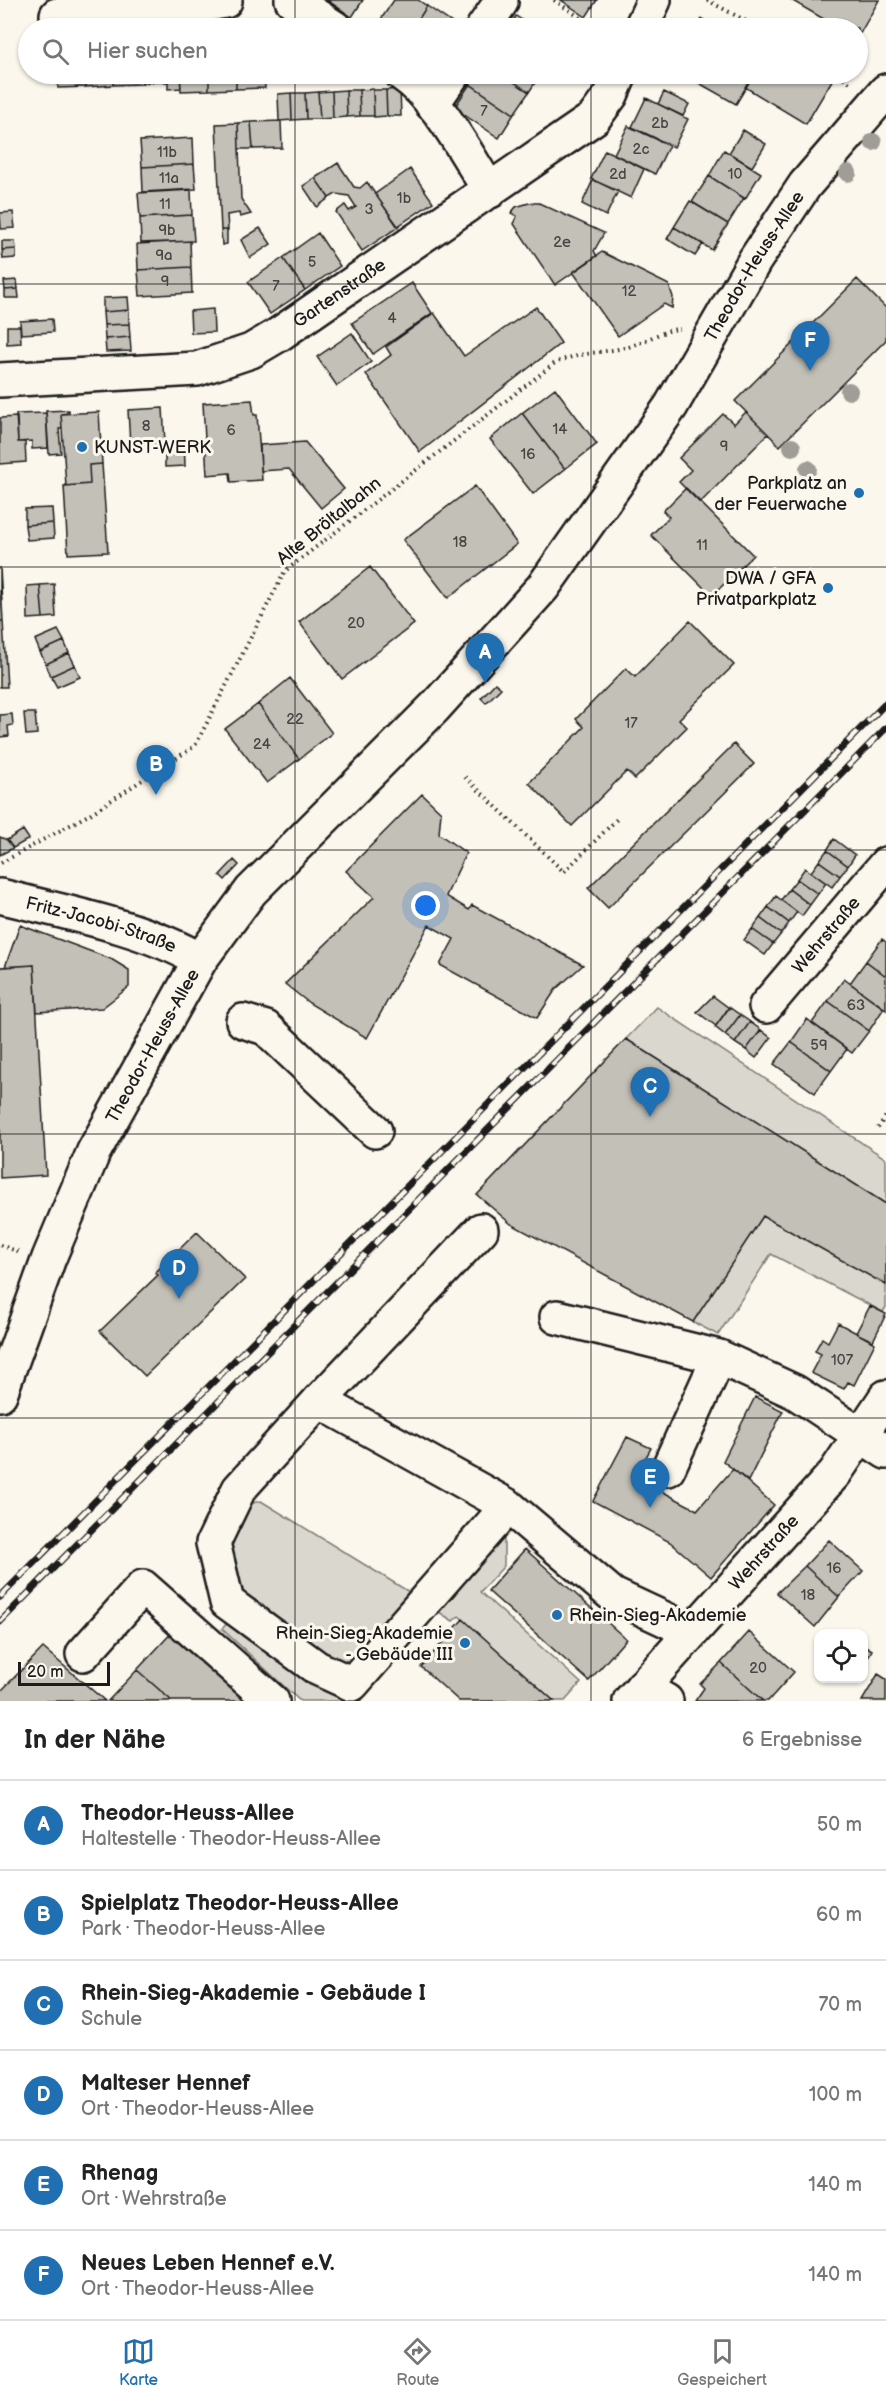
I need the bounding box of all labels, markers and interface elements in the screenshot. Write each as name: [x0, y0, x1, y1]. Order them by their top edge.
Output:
search box: [18, 18, 868, 84]
icon: search: [39, 35, 72, 68]
text: Hier suchen: [87, 38, 208, 65]
house number: 7: [480, 102, 488, 121]
house number: 2b: [651, 114, 669, 133]
house number: 2c: [633, 140, 649, 159]
house number: 11b: [157, 143, 178, 162]
house number: 2d: [609, 165, 627, 184]
house number: 10: [728, 165, 742, 184]
house number: 11a: [159, 169, 179, 188]
street label: Theodor-Heuss-Allee: [700, 187, 809, 345]
house number: 1b: [397, 189, 412, 208]
house number: 11: [159, 195, 171, 214]
house number: 3: [364, 200, 374, 219]
house number: 9b: [158, 221, 176, 240]
house number: 2e: [553, 233, 571, 252]
house number: 9a: [155, 246, 173, 265]
house number: 5: [308, 253, 316, 272]
street label: Gartenstraße: [289, 254, 390, 332]
house number: 9: [161, 272, 169, 291]
house number: 7: [272, 277, 280, 296]
house number: 12: [622, 282, 636, 301]
house number: 4: [387, 309, 397, 328]
pin: F: [790, 322, 830, 371]
house number: 8: [142, 417, 151, 436]
house number: 14: [553, 420, 567, 439]
house number: 6: [226, 421, 236, 440]
place label: KUNST-WERK: [94, 437, 211, 458]
house number: 9: [720, 437, 728, 456]
marker: KUNST-WERK: [75, 440, 89, 454]
house number: 16: [521, 445, 535, 464]
street label: Alte Bröltalbahn: [273, 473, 385, 569]
place label: Parkplatz an der Feuerwache: [714, 473, 847, 515]
marker: Parkplatz an der Feuerwache: [852, 486, 866, 500]
house number: 18: [453, 533, 468, 552]
house number: 11: [696, 536, 708, 555]
place label: DWA / GFA Privatparkplatz: [696, 568, 816, 610]
marker: DWA / GFA Privatparkplatz: [821, 581, 835, 595]
house number: 20: [347, 614, 365, 633]
pin: A: [466, 634, 504, 683]
house number: 22: [286, 710, 304, 729]
house number: 17: [624, 714, 638, 733]
house number: 24: [253, 735, 271, 754]
pin: B: [136, 746, 176, 795]
your location: [411, 891, 440, 920]
street label: Fritz-Jacobi-Straße: [24, 892, 180, 957]
street label: Wehrstraße: [788, 892, 865, 978]
street label: Theodor-Heuss-Allee: [101, 965, 204, 1126]
house number: 63: [847, 996, 865, 1015]
house number: 59: [810, 1036, 828, 1055]
pin: C: [630, 1068, 670, 1117]
pin: D: [160, 1250, 198, 1299]
house number: 107: [831, 1351, 854, 1370]
pin: E: [630, 1458, 670, 1508]
street label: Wehrstraße: [724, 1510, 803, 1594]
house number: 16: [827, 1559, 841, 1578]
house number: 18: [801, 1586, 816, 1605]
place label: Rhein-Sieg-Akademie: [569, 1605, 747, 1626]
marker: Rhein-Sieg-Akademie: [550, 1608, 564, 1622]
place label: Rhein-Sieg-Akademie - Gebäude III: [276, 1623, 453, 1665]
map controls: [814, 1629, 868, 1683]
button: locate: [814, 1629, 868, 1683]
marker: Rhein-Sieg-Akademie - Gebäude III: [458, 1636, 472, 1650]
scale bar: [18, 1659, 110, 1686]
house number: 20: [749, 1659, 767, 1678]
text: 20 m: [27, 1663, 63, 1682]
text: In der Nähe: [24, 1725, 166, 1756]
text: 6 Ergebnisse: [742, 1728, 862, 1752]
text: Theodor-Heuss-Allee: [81, 1800, 294, 1827]
text: A: [37, 1813, 50, 1837]
text: 50 m: [817, 1813, 862, 1837]
text: Haltestelle · Theodor-Heuss-Allee: [81, 1827, 381, 1851]
text: Spielplatz Theodor-Heuss-Allee: [81, 1890, 399, 1917]
text: B: [36, 1903, 51, 1927]
text: 60 m: [816, 1903, 862, 1927]
text: Park · Theodor-Heuss-Allee: [81, 1917, 325, 1941]
text: Rhein-Sieg-Akademie - Gebäude I: [81, 1980, 426, 2007]
text: C: [36, 1993, 51, 2017]
text: 70 m: [818, 1993, 862, 2017]
text: Schule: [81, 2007, 142, 2031]
text: Malteser Hennef: [81, 2070, 250, 2097]
text: D: [37, 2083, 50, 2107]
text: 100 m: [809, 2083, 862, 2107]
text: Ort · Theodor-Heuss-Allee: [81, 2097, 314, 2121]
text: Rhenag: [81, 2160, 158, 2187]
text: E: [37, 2173, 50, 2197]
text: 140 m: [808, 2173, 862, 2197]
text: Ort · Wehrstraße: [81, 2187, 227, 2211]
text: Neues Leben Hennef e.V.: [81, 2250, 335, 2277]
text: F: [37, 2263, 50, 2287]
text: 140 m: [808, 2263, 862, 2287]
text: Ort · Theodor-Heuss-Allee: [81, 2277, 314, 2301]
tab: Karte: [119, 2335, 158, 2390]
tab: Route: [396, 2335, 439, 2390]
tab: Gespeichert: [677, 2335, 767, 2390]

